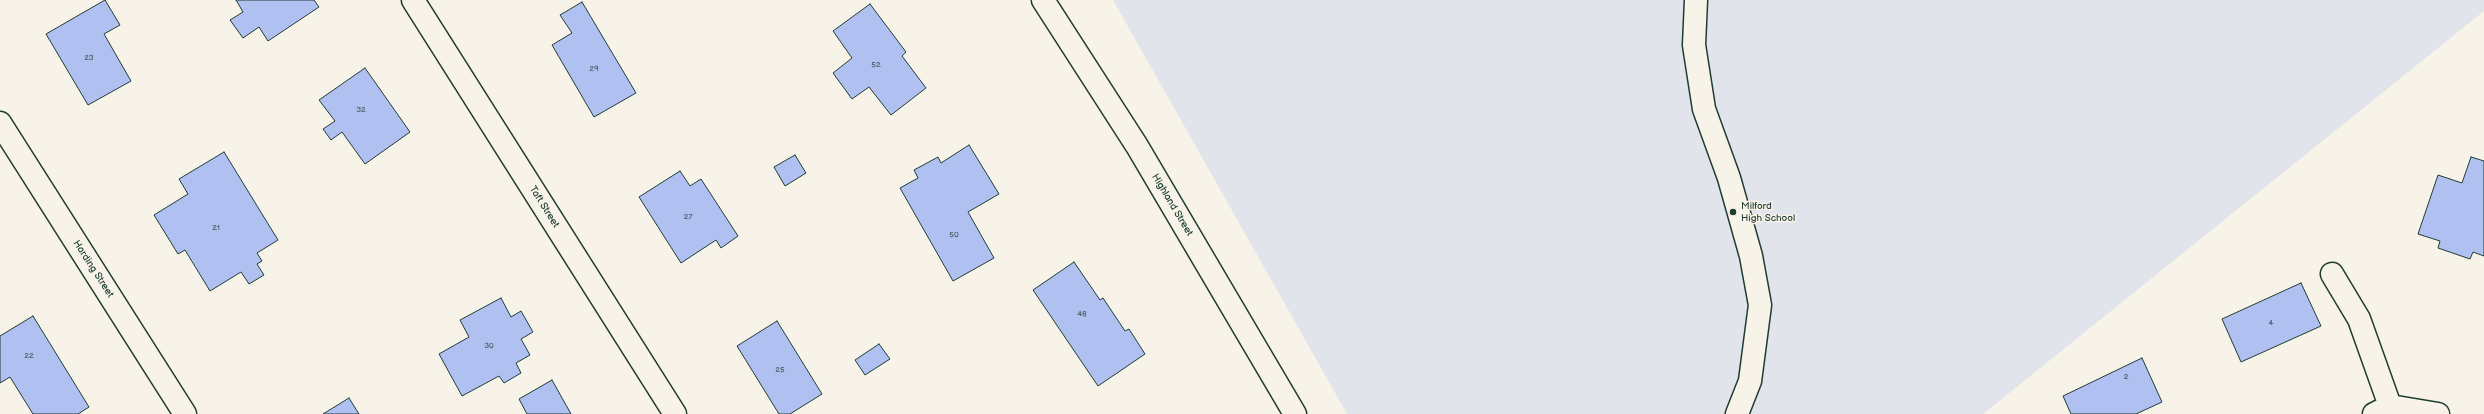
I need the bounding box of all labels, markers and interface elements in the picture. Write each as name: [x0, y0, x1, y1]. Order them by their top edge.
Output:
house number: 23: [84, 53, 94, 63]
house number: 52: [871, 60, 881, 70]
house number: 29: [589, 64, 599, 74]
house number: 32: [356, 105, 366, 115]
street label: Highland Street: [1149, 172, 1195, 238]
street label: Taft Street: [526, 184, 562, 230]
place label: Milford High School: [1741, 200, 1795, 224]
marker: Milford High School: [1728, 207, 1738, 217]
house number: 27: [684, 212, 692, 222]
house number: 21: [212, 223, 220, 233]
house number: 50: [949, 230, 959, 240]
street label: Harding Street: [70, 238, 116, 300]
house number: 48: [1077, 309, 1087, 319]
house number: 4: [2269, 318, 2273, 328]
house number: 30: [484, 341, 494, 351]
house number: 22: [24, 351, 34, 361]
house number: 25: [775, 365, 785, 375]
house number: 2: [2124, 372, 2128, 382]

